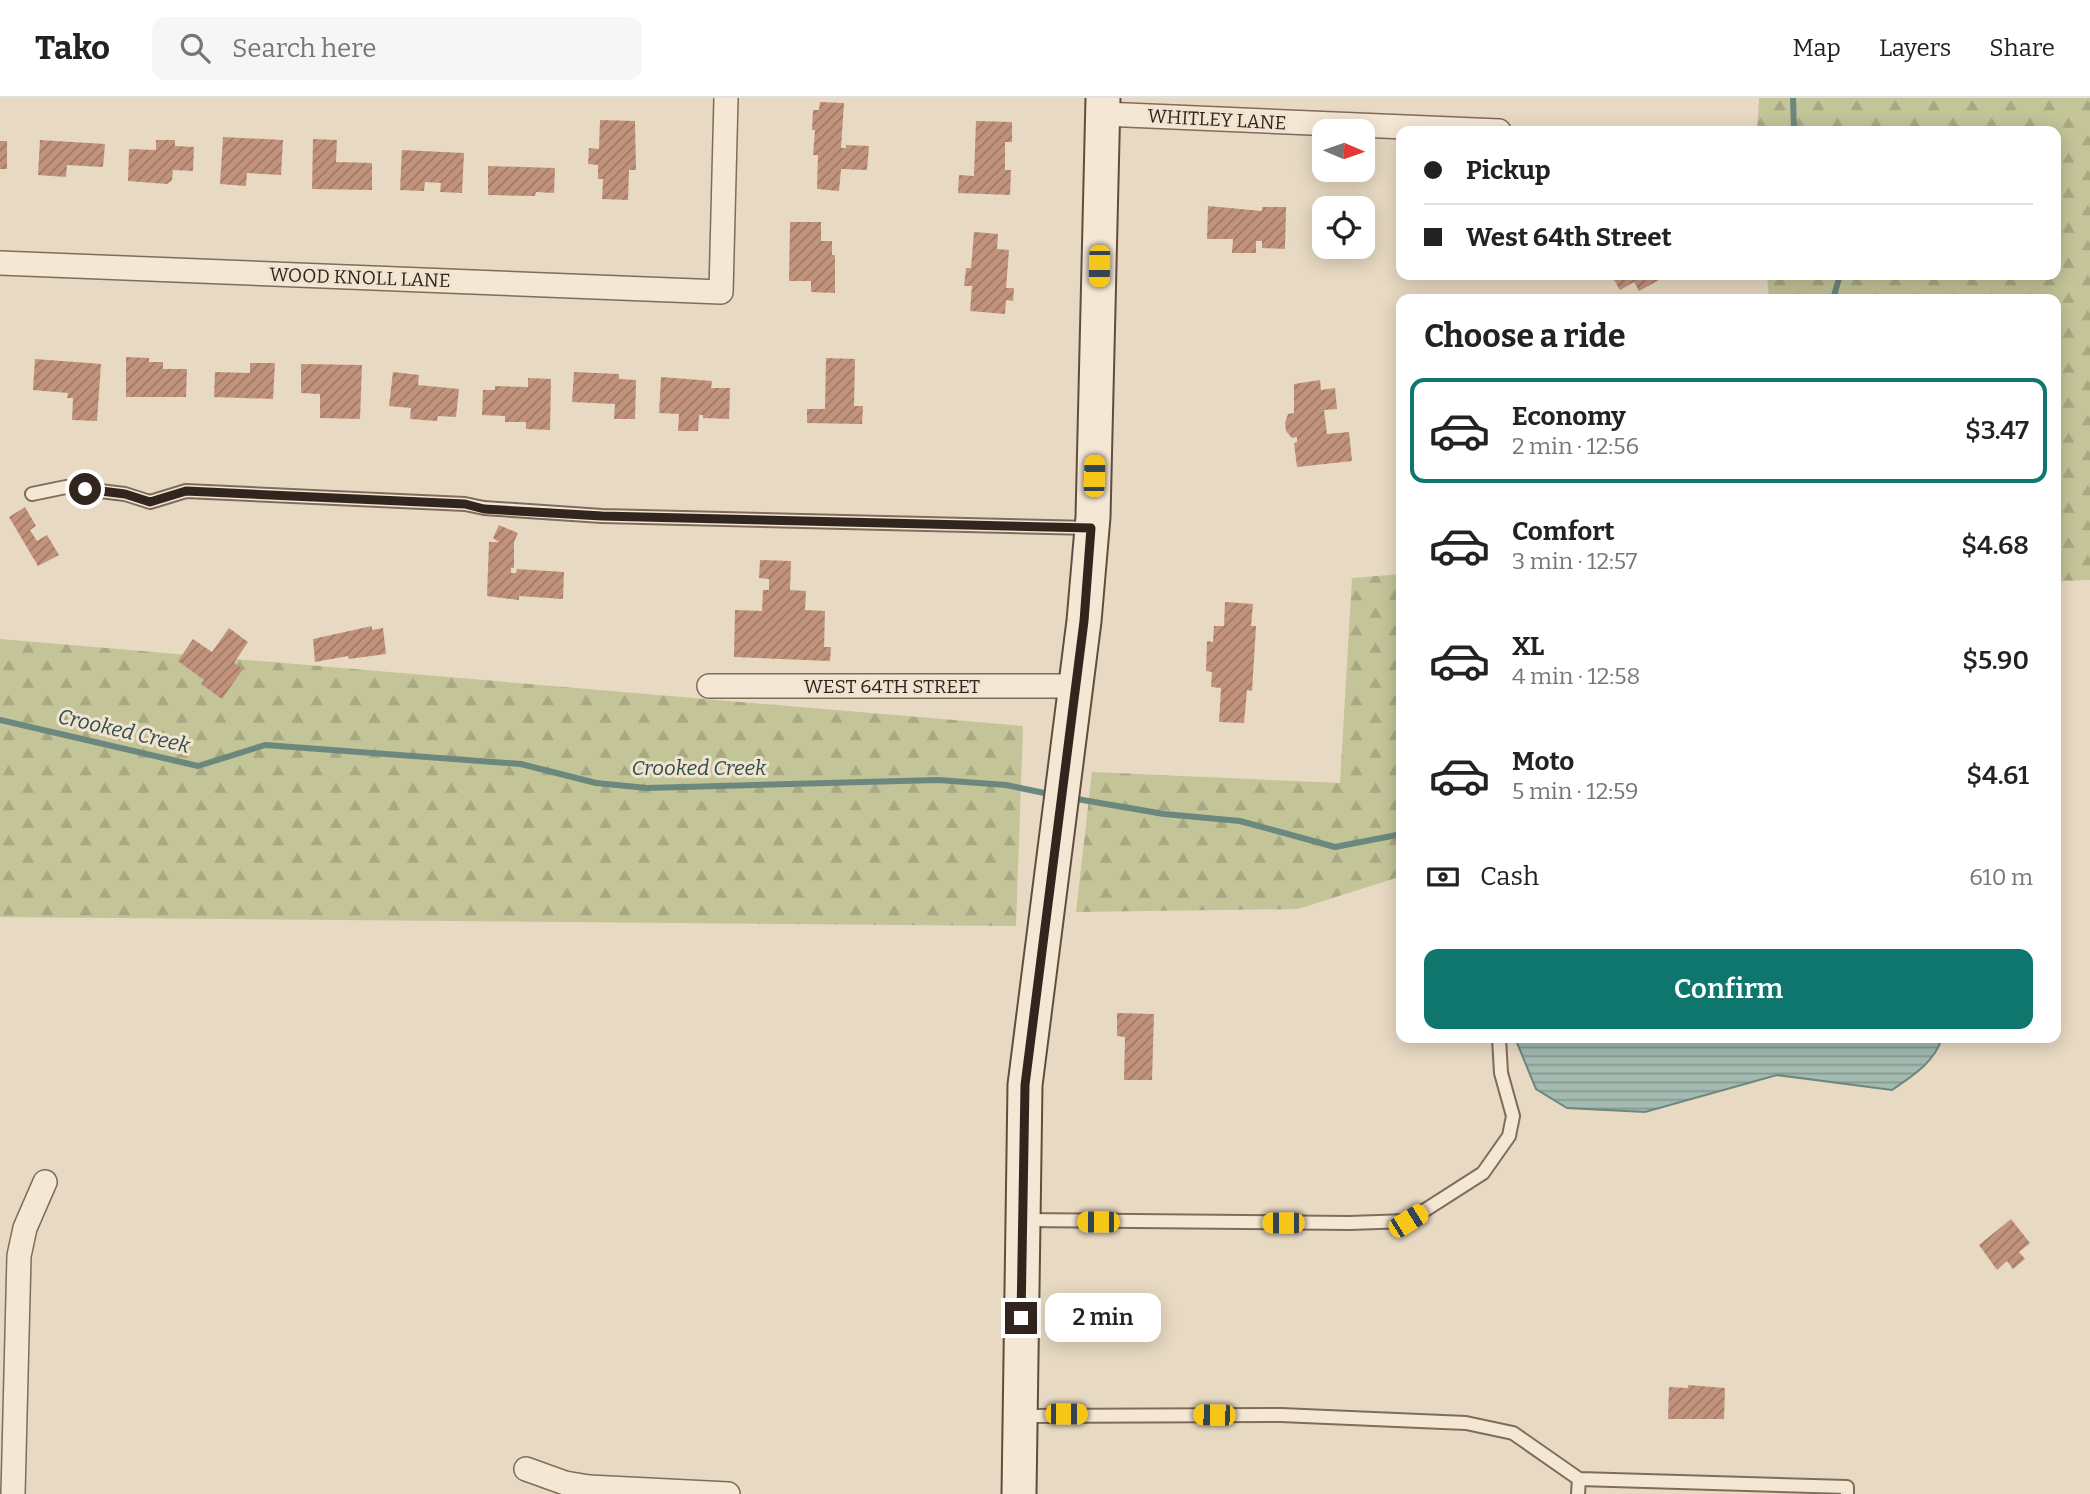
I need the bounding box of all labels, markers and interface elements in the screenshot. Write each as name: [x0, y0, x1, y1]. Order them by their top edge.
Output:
search box: [152, 17, 642, 80]
text: Tako: [35, 28, 110, 68]
icon: search: [176, 29, 214, 67]
text: Search here: [232, 33, 376, 64]
text: Map: [1793, 34, 1841, 62]
text: Layers: [1879, 34, 1951, 62]
text: Share: [1989, 34, 2055, 62]
street label: WHITLEY LANE: [1147, 104, 1287, 135]
north arrow: [1312, 119, 1376, 182]
map controls: [1312, 119, 1375, 259]
text: Pickup: [1466, 155, 1551, 186]
button: locate: [1312, 196, 1375, 259]
text: West 64th Street: [1466, 222, 1672, 253]
car: [1089, 245, 1110, 287]
street label: WOOD KNOLL LANE: [269, 263, 451, 292]
text: Choose a ride: [1424, 317, 1625, 355]
icon: car: [1428, 399, 1491, 462]
text: Economy: [1512, 401, 1626, 432]
text: $3.47: [1965, 415, 2029, 446]
text: 2 min · 12:56: [1512, 432, 1639, 460]
car: [1083, 455, 1106, 497]
route start: [69, 473, 101, 505]
icon: car: [1428, 514, 1491, 577]
text: Comfort: [1512, 516, 1615, 547]
text: $4.68: [1961, 530, 2029, 561]
text: 3 min · 12:57: [1512, 547, 1637, 575]
icon: car: [1428, 629, 1491, 692]
text: XL: [1512, 631, 1544, 662]
text: $5.90: [1962, 645, 2029, 676]
text: 4 min · 12:58: [1512, 662, 1640, 690]
street label: WEST 64TH STREET: [804, 675, 980, 698]
water label: Crooked Creek: [55, 703, 193, 759]
icon: car: [1428, 744, 1491, 807]
text: Moto: [1512, 746, 1574, 777]
water label: Crooked Creek: [632, 755, 767, 781]
text: $4.61: [1966, 760, 2029, 791]
text: 5 min · 12:59: [1512, 777, 1639, 805]
icon: cash: [1424, 858, 1462, 896]
text: Cash: [1480, 861, 1539, 892]
text: 610 m: [1969, 863, 2033, 891]
button: Confirm: [1424, 949, 2033, 1029]
car: [1385, 1201, 1432, 1241]
car: [1078, 1212, 1120, 1233]
car: [1263, 1213, 1305, 1234]
callout: 2 min: [1046, 1294, 1161, 1342]
route end: [1005, 1302, 1037, 1334]
text: 2 min: [1073, 1303, 1133, 1331]
car: [1046, 1404, 1088, 1425]
car: [1193, 1404, 1236, 1426]

